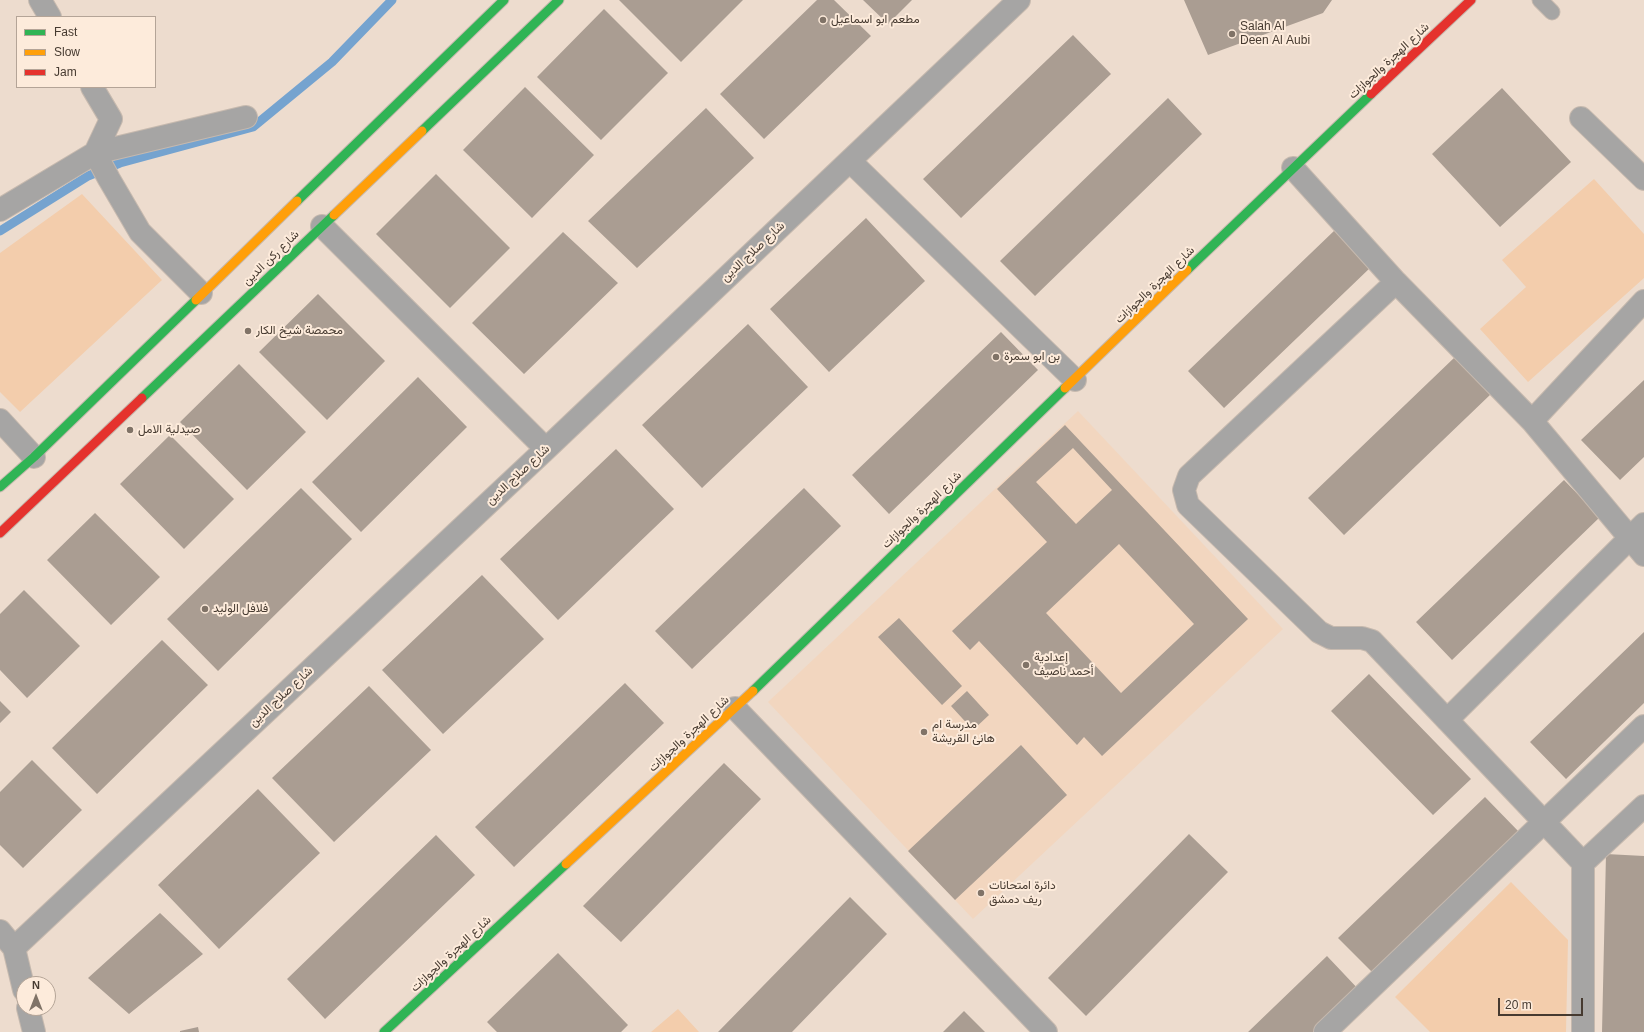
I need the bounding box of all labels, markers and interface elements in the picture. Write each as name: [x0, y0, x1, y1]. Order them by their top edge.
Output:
place label: مطعم ابو اسماعيل: [831, 13, 920, 27]
marker: مطعم ابو اسماعيل: [818, 15, 828, 25]
legend: [16, 16, 156, 88]
place label: Salah Al Deen Al Aubi: [1240, 20, 1310, 48]
street label: شارع الهجرة والجوازات: [1346, 20, 1432, 102]
text: Fast: [54, 25, 77, 39]
marker: Salah Al Deen Al Aubi: [1227, 29, 1237, 39]
text: Slow: [54, 45, 80, 59]
text: Jam: [54, 65, 77, 79]
street label: شارع صلاح الدين: [718, 219, 788, 285]
street label: شارع ركن الدين: [240, 227, 302, 289]
street label: شارع الهجرة والجوازات: [1112, 243, 1198, 327]
place label: محمصة شيخ الكار: [256, 324, 343, 338]
marker: محمصة شيخ الكار: [243, 326, 253, 336]
place label: بن ابو سمرة: [1004, 350, 1060, 364]
marker: بن ابو سمرة: [991, 352, 1001, 362]
place label: صيدلية الامل: [138, 423, 200, 437]
marker: صيدلية الامل: [125, 425, 135, 435]
street label: شارع صلاح الدين: [483, 442, 553, 508]
street label: شارع الهجرة والجوازات: [879, 468, 965, 552]
place label: فلافل الوليد: [213, 602, 268, 616]
marker: فلافل الوليد: [200, 604, 210, 614]
place label: إعدادية أحمد ناصيف: [1034, 651, 1094, 679]
marker: إعدادية أحمد ناصيف: [1021, 660, 1031, 670]
street label: شارع صلاح الدين: [246, 664, 316, 730]
street label: شارع الهجرة والجوازات: [646, 693, 732, 775]
place label: مدرسة ام هانئ القريشة: [932, 718, 995, 746]
marker: مدرسة ام هانئ القريشة: [919, 727, 929, 737]
place label: دائرة امتحانات ريف دمشق: [989, 879, 1056, 907]
marker: دائرة امتحانات ريف دمشق: [976, 888, 986, 898]
street label: شارع الهجرة والجوازات: [408, 913, 494, 995]
north arrow: [16, 976, 56, 1016]
text: N: [32, 979, 40, 991]
scale bar: [1500, 990, 1585, 1016]
text: 20 m: [1505, 998, 1532, 1012]

